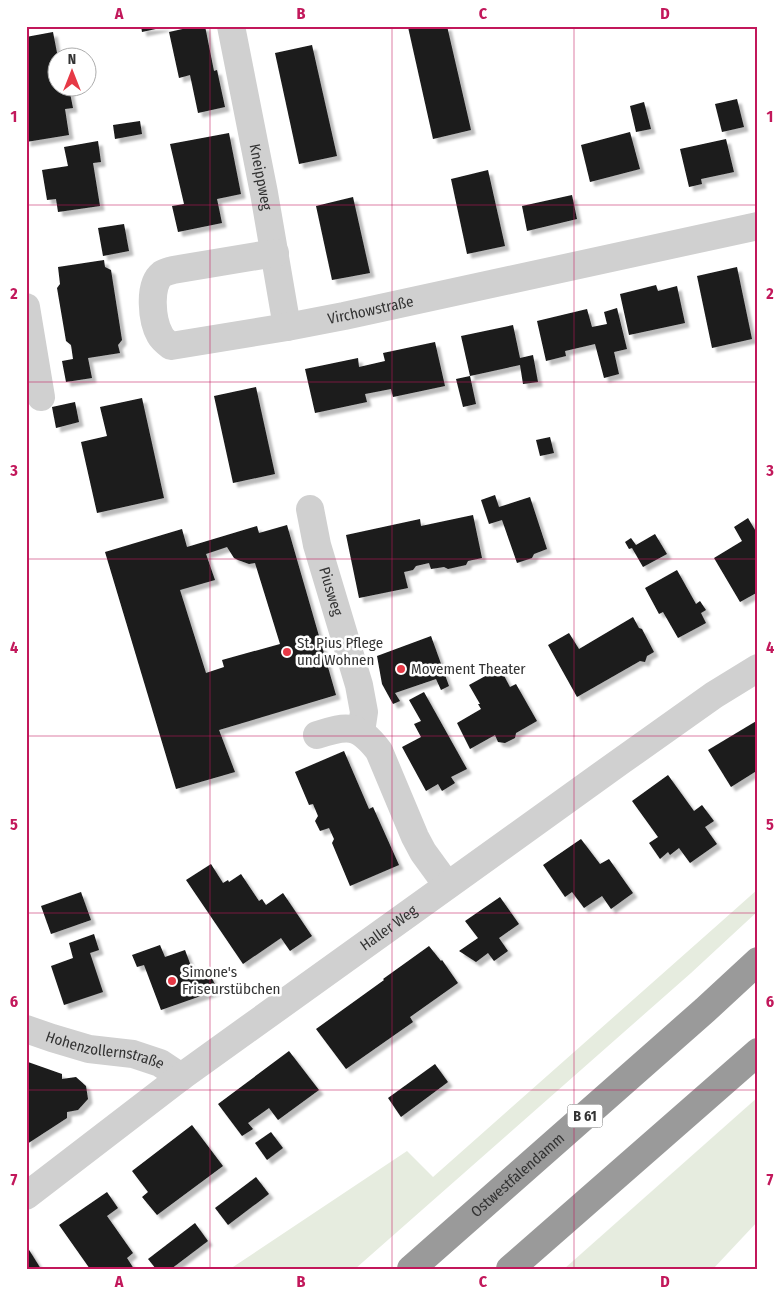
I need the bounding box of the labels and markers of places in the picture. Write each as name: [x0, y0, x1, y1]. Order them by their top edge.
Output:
place label: St. Pius Pflege und Wohnen: [297, 634, 383, 669]
marker: St. Pius Pflege und Wohnen: [281, 646, 293, 658]
place label: Movement Theater: [411, 660, 526, 678]
marker: Movement Theater: [395, 663, 407, 675]
place label: Simone's Friseurstübchen: [182, 963, 281, 998]
marker: Simone's Friseurstübchen: [166, 975, 178, 987]

